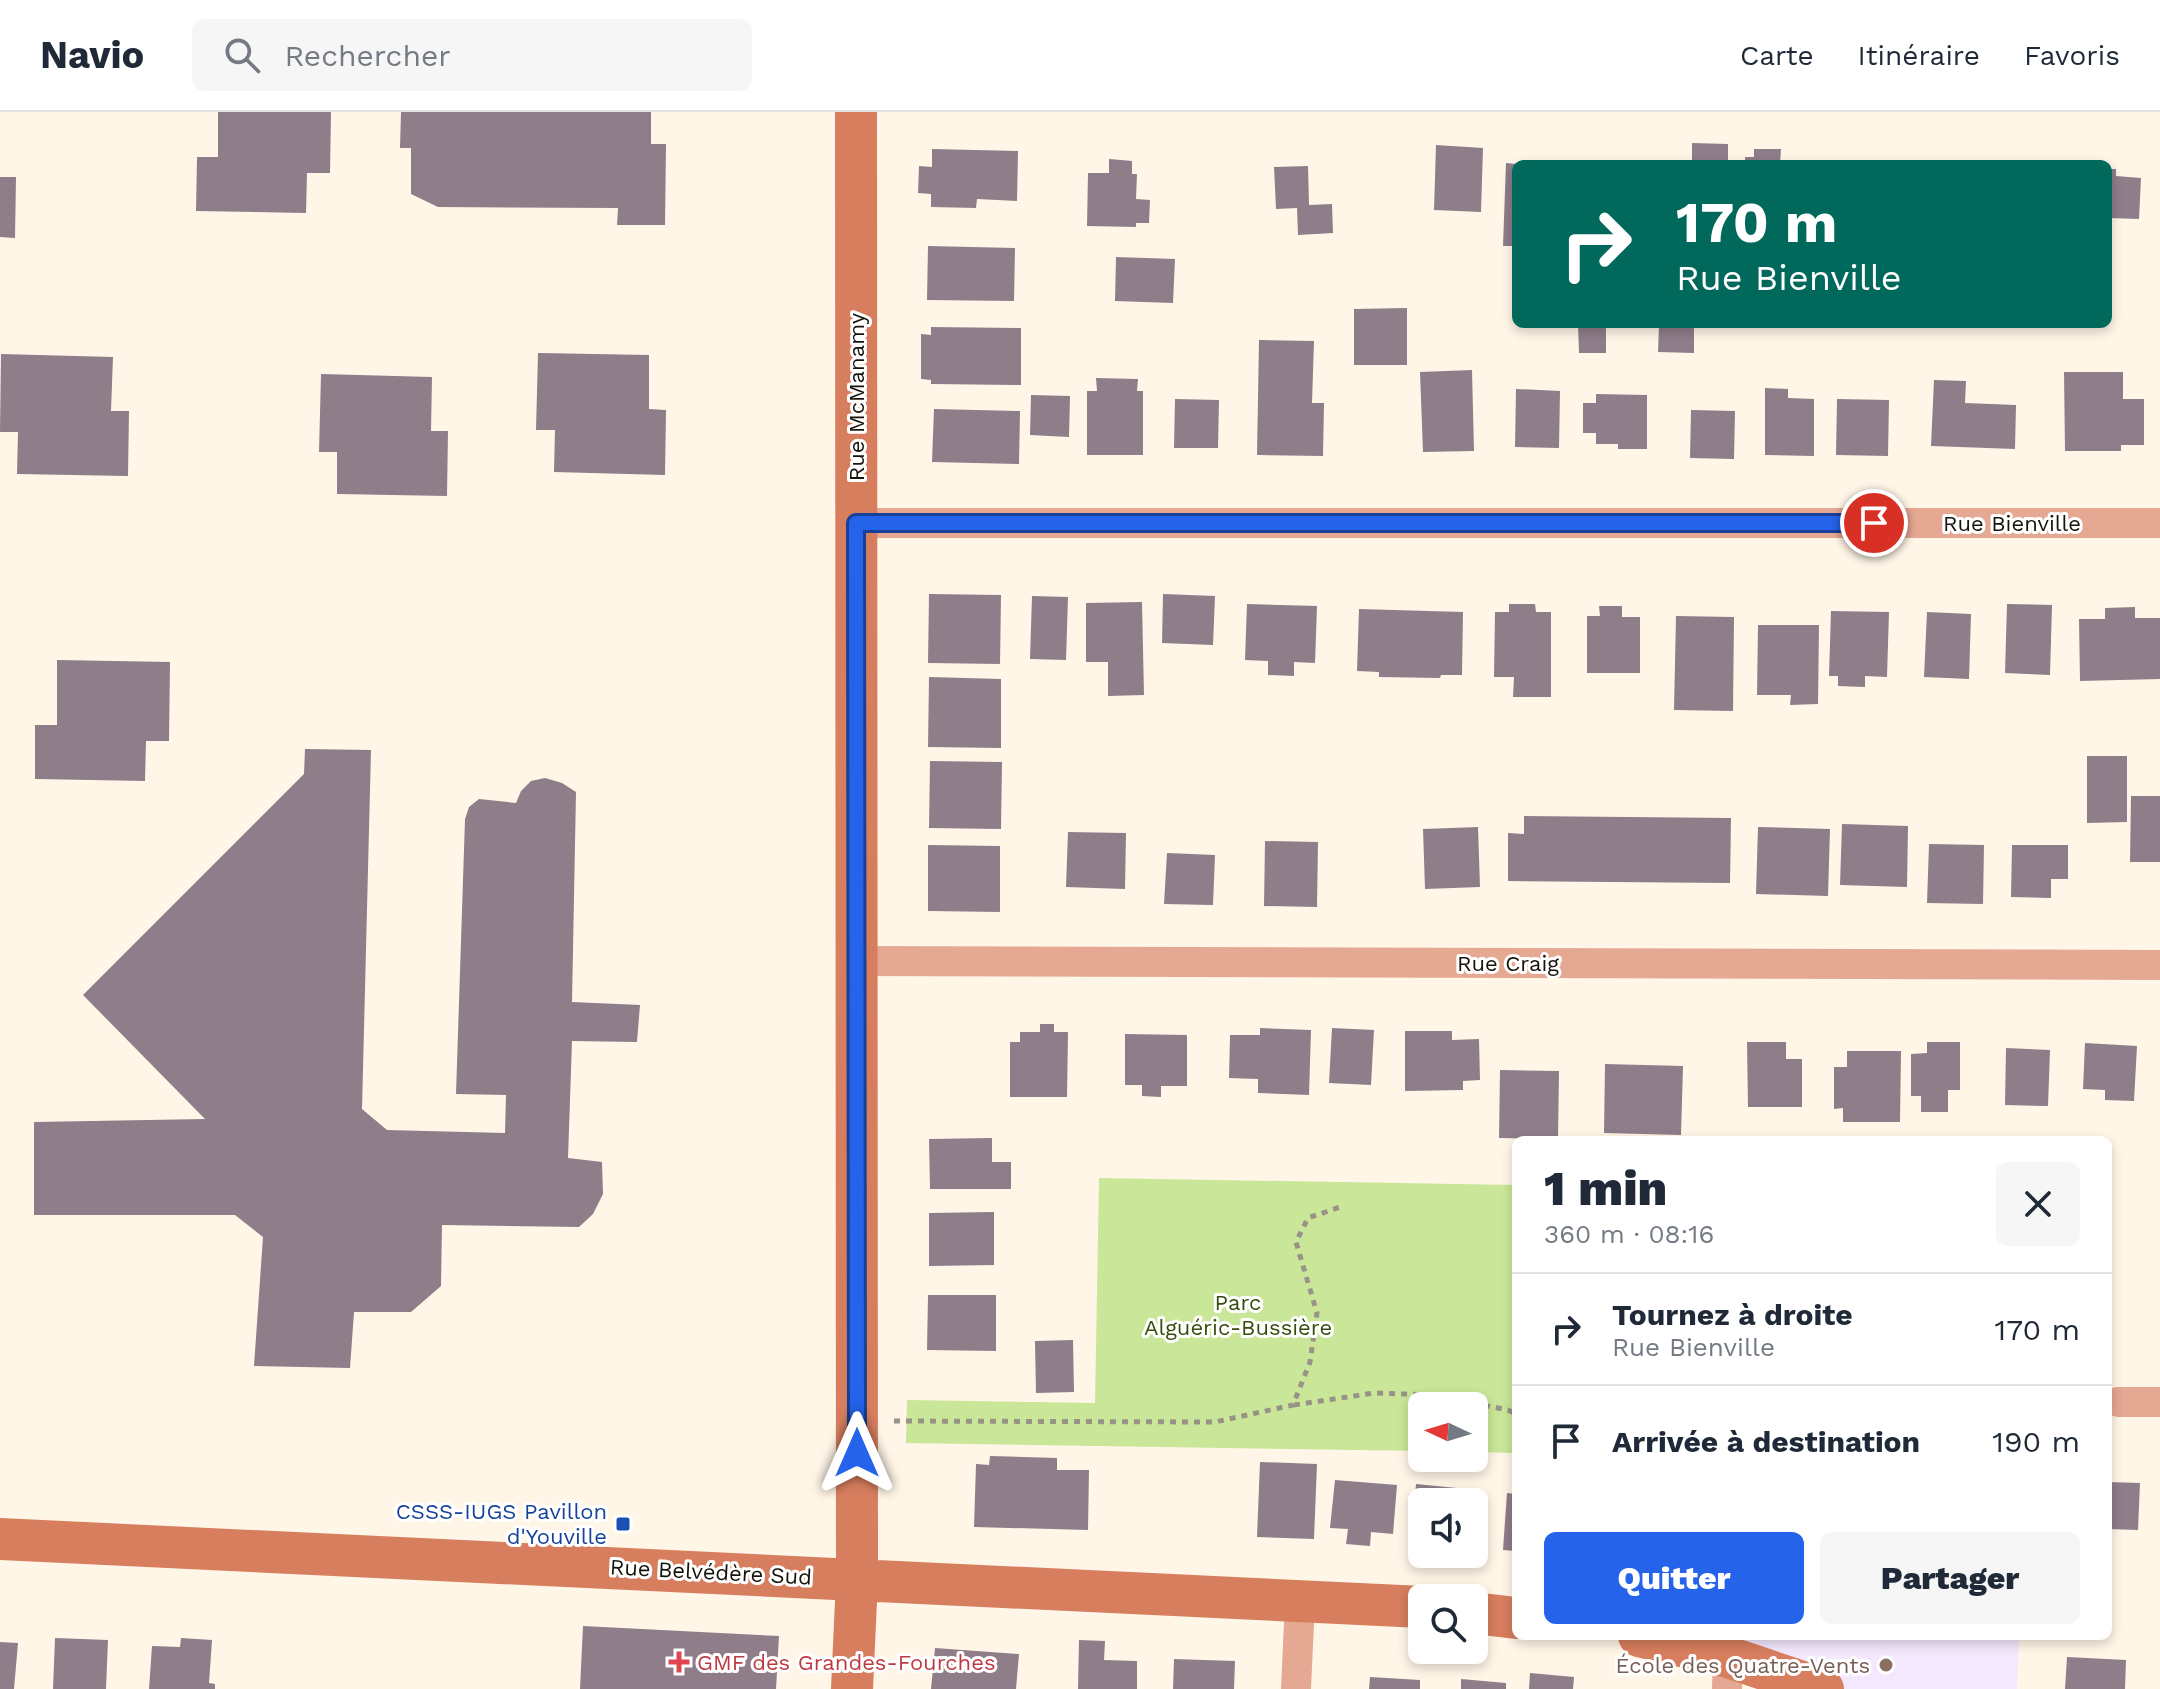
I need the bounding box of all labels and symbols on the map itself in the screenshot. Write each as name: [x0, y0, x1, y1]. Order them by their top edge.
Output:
street label: Rue McManamy: [844, 312, 869, 481]
pin: [1840, 489, 1908, 557]
street label: Rue Bienville: [1943, 511, 2081, 536]
street label: Rue Craig: [1457, 951, 1559, 976]
park label: Parc Alguéric-Bussière: [1144, 1290, 1332, 1340]
north arrow: [1408, 1392, 1488, 1472]
position arrow: [815, 1411, 899, 1495]
place label: CSSS-IUGS Pavillon d'Youville: [396, 1499, 607, 1549]
marker: CSSS-IUGS Pavillon d'Youville: [614, 1515, 632, 1533]
street label: Rue Belvédère Sud: [609, 1554, 813, 1590]
place label: GMF des Grandes-Fourches: [697, 1650, 996, 1675]
marker: GMF des Grandes-Fourches: [668, 1651, 690, 1673]
place label: École des Quatre-Vents: [1616, 1653, 1870, 1678]
marker: École des Quatre-Vents: [1877, 1656, 1895, 1674]

